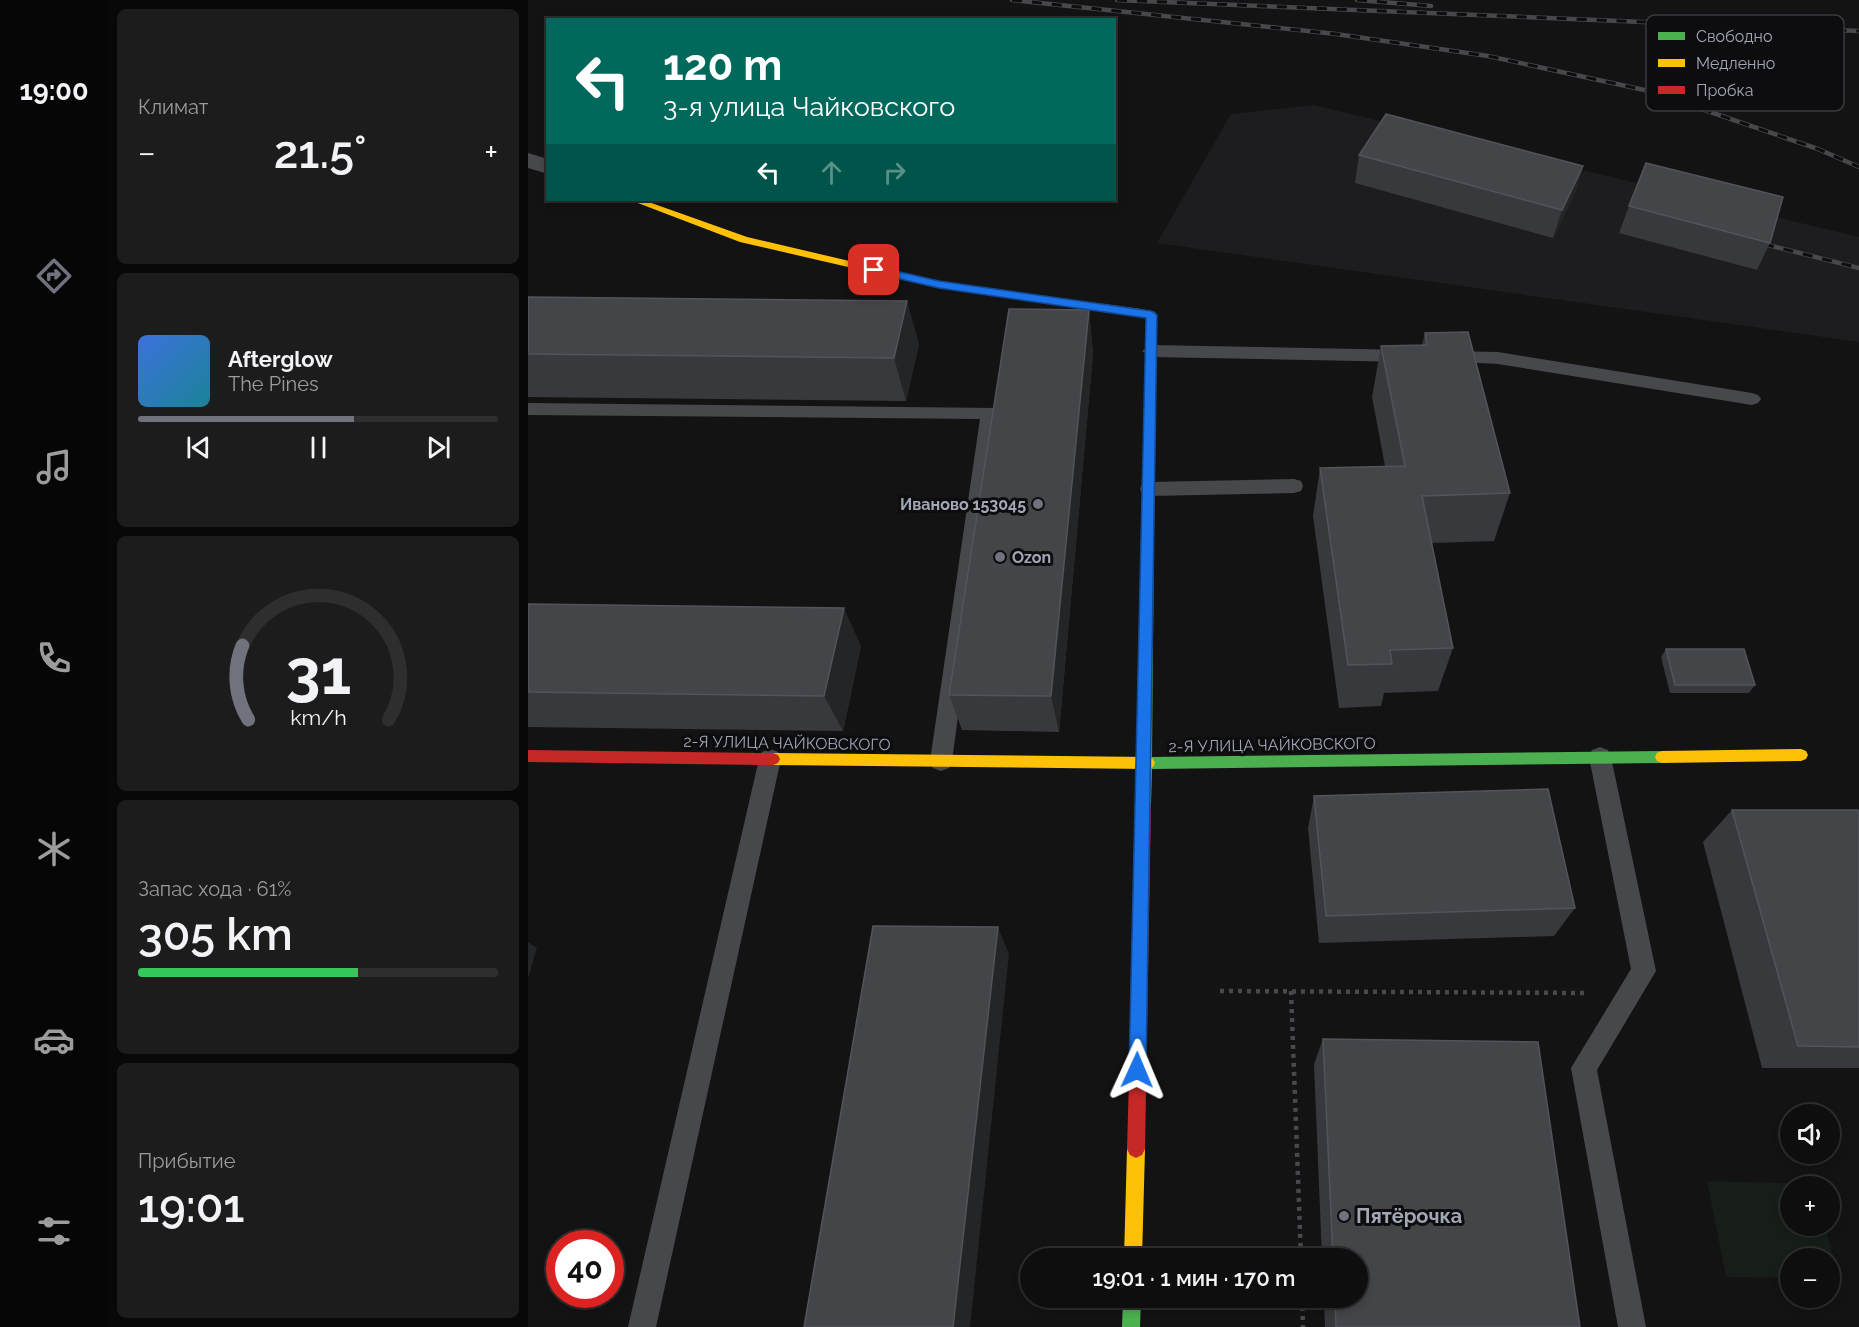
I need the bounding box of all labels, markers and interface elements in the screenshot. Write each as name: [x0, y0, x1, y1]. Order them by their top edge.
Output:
legend: [1646, 15, 1844, 111]
text: Свободно: [1696, 27, 1772, 46]
text: 120 m: [663, 41, 782, 90]
icon: left: [564, 42, 642, 120]
text: Медленно: [1696, 54, 1775, 73]
text: 19:00: [19, 75, 89, 106]
text: Пробка: [1696, 81, 1754, 100]
text: 3-я улица Чайковского: [663, 91, 955, 122]
text: Климат: [138, 95, 208, 119]
text: 21.5°: [274, 126, 366, 179]
text: −: [138, 133, 156, 172]
text: +: [484, 133, 498, 172]
icon: left: [752, 156, 785, 189]
icon: ahead: [815, 156, 848, 189]
icon: right: [878, 156, 911, 189]
pin: [848, 244, 899, 295]
icon: arrive: [857, 253, 890, 286]
icon: directions: [33, 255, 75, 297]
text: Afterglow: [228, 346, 333, 372]
text: The Pines: [228, 372, 319, 396]
icon: previous: [182, 431, 215, 464]
icon: pause: [302, 431, 335, 464]
icon: next: [422, 431, 455, 464]
icon: music: [33, 446, 75, 488]
place label: Иваново 153045: [900, 495, 1026, 514]
marker: Иваново 153045: [1031, 497, 1045, 511]
place label: Ozon: [1012, 548, 1051, 567]
marker: Ozon: [993, 550, 1007, 564]
text: 31: [285, 636, 351, 710]
icon: phone: [33, 637, 75, 679]
text: km/h: [290, 706, 346, 731]
street label: 2-Я УЛИЦА ЧАЙКОВСКОГО: [683, 732, 891, 754]
street label: 2-Я УЛИЦА ЧАЙКОВСКОГО: [1168, 734, 1376, 756]
icon: climate: [33, 828, 75, 870]
text: Запас хода · 61%: [138, 877, 292, 901]
text: 305 km: [138, 908, 293, 961]
icon: car: [33, 1019, 75, 1061]
position arrow: [1105, 1038, 1169, 1102]
map controls: [1780, 1104, 1840, 1308]
button: sound: [1780, 1104, 1840, 1164]
text: Прибытие: [138, 1149, 235, 1173]
button: +: [1780, 1176, 1840, 1236]
text: 19:01: [138, 1180, 245, 1233]
place label: Пятёрочка: [1356, 1204, 1462, 1228]
marker: Пятёрочка: [1337, 1209, 1351, 1223]
icon: filters: [33, 1210, 75, 1252]
speed limit sign: 40: [546, 1230, 624, 1308]
button: −: [1780, 1248, 1840, 1308]
text: 19:01 · 1 мин · 170 m: [1092, 1265, 1296, 1291]

